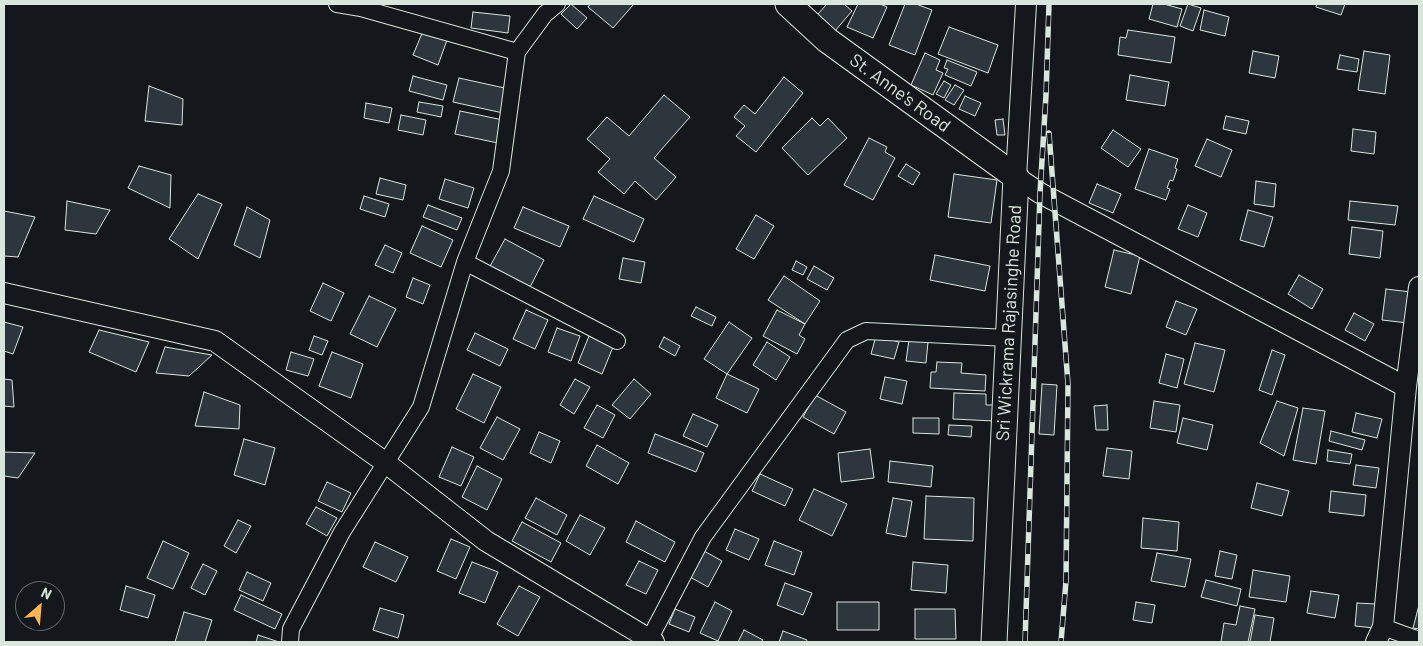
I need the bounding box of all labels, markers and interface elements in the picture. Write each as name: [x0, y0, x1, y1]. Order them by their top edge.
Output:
street label: St. Anne's Road: [845, 49, 955, 137]
street label: Sri Wickrama Rajasinghe Road: [992, 204, 1026, 442]
north arrow: [15, 581, 65, 631]
text: N: [39, 583, 55, 603]

